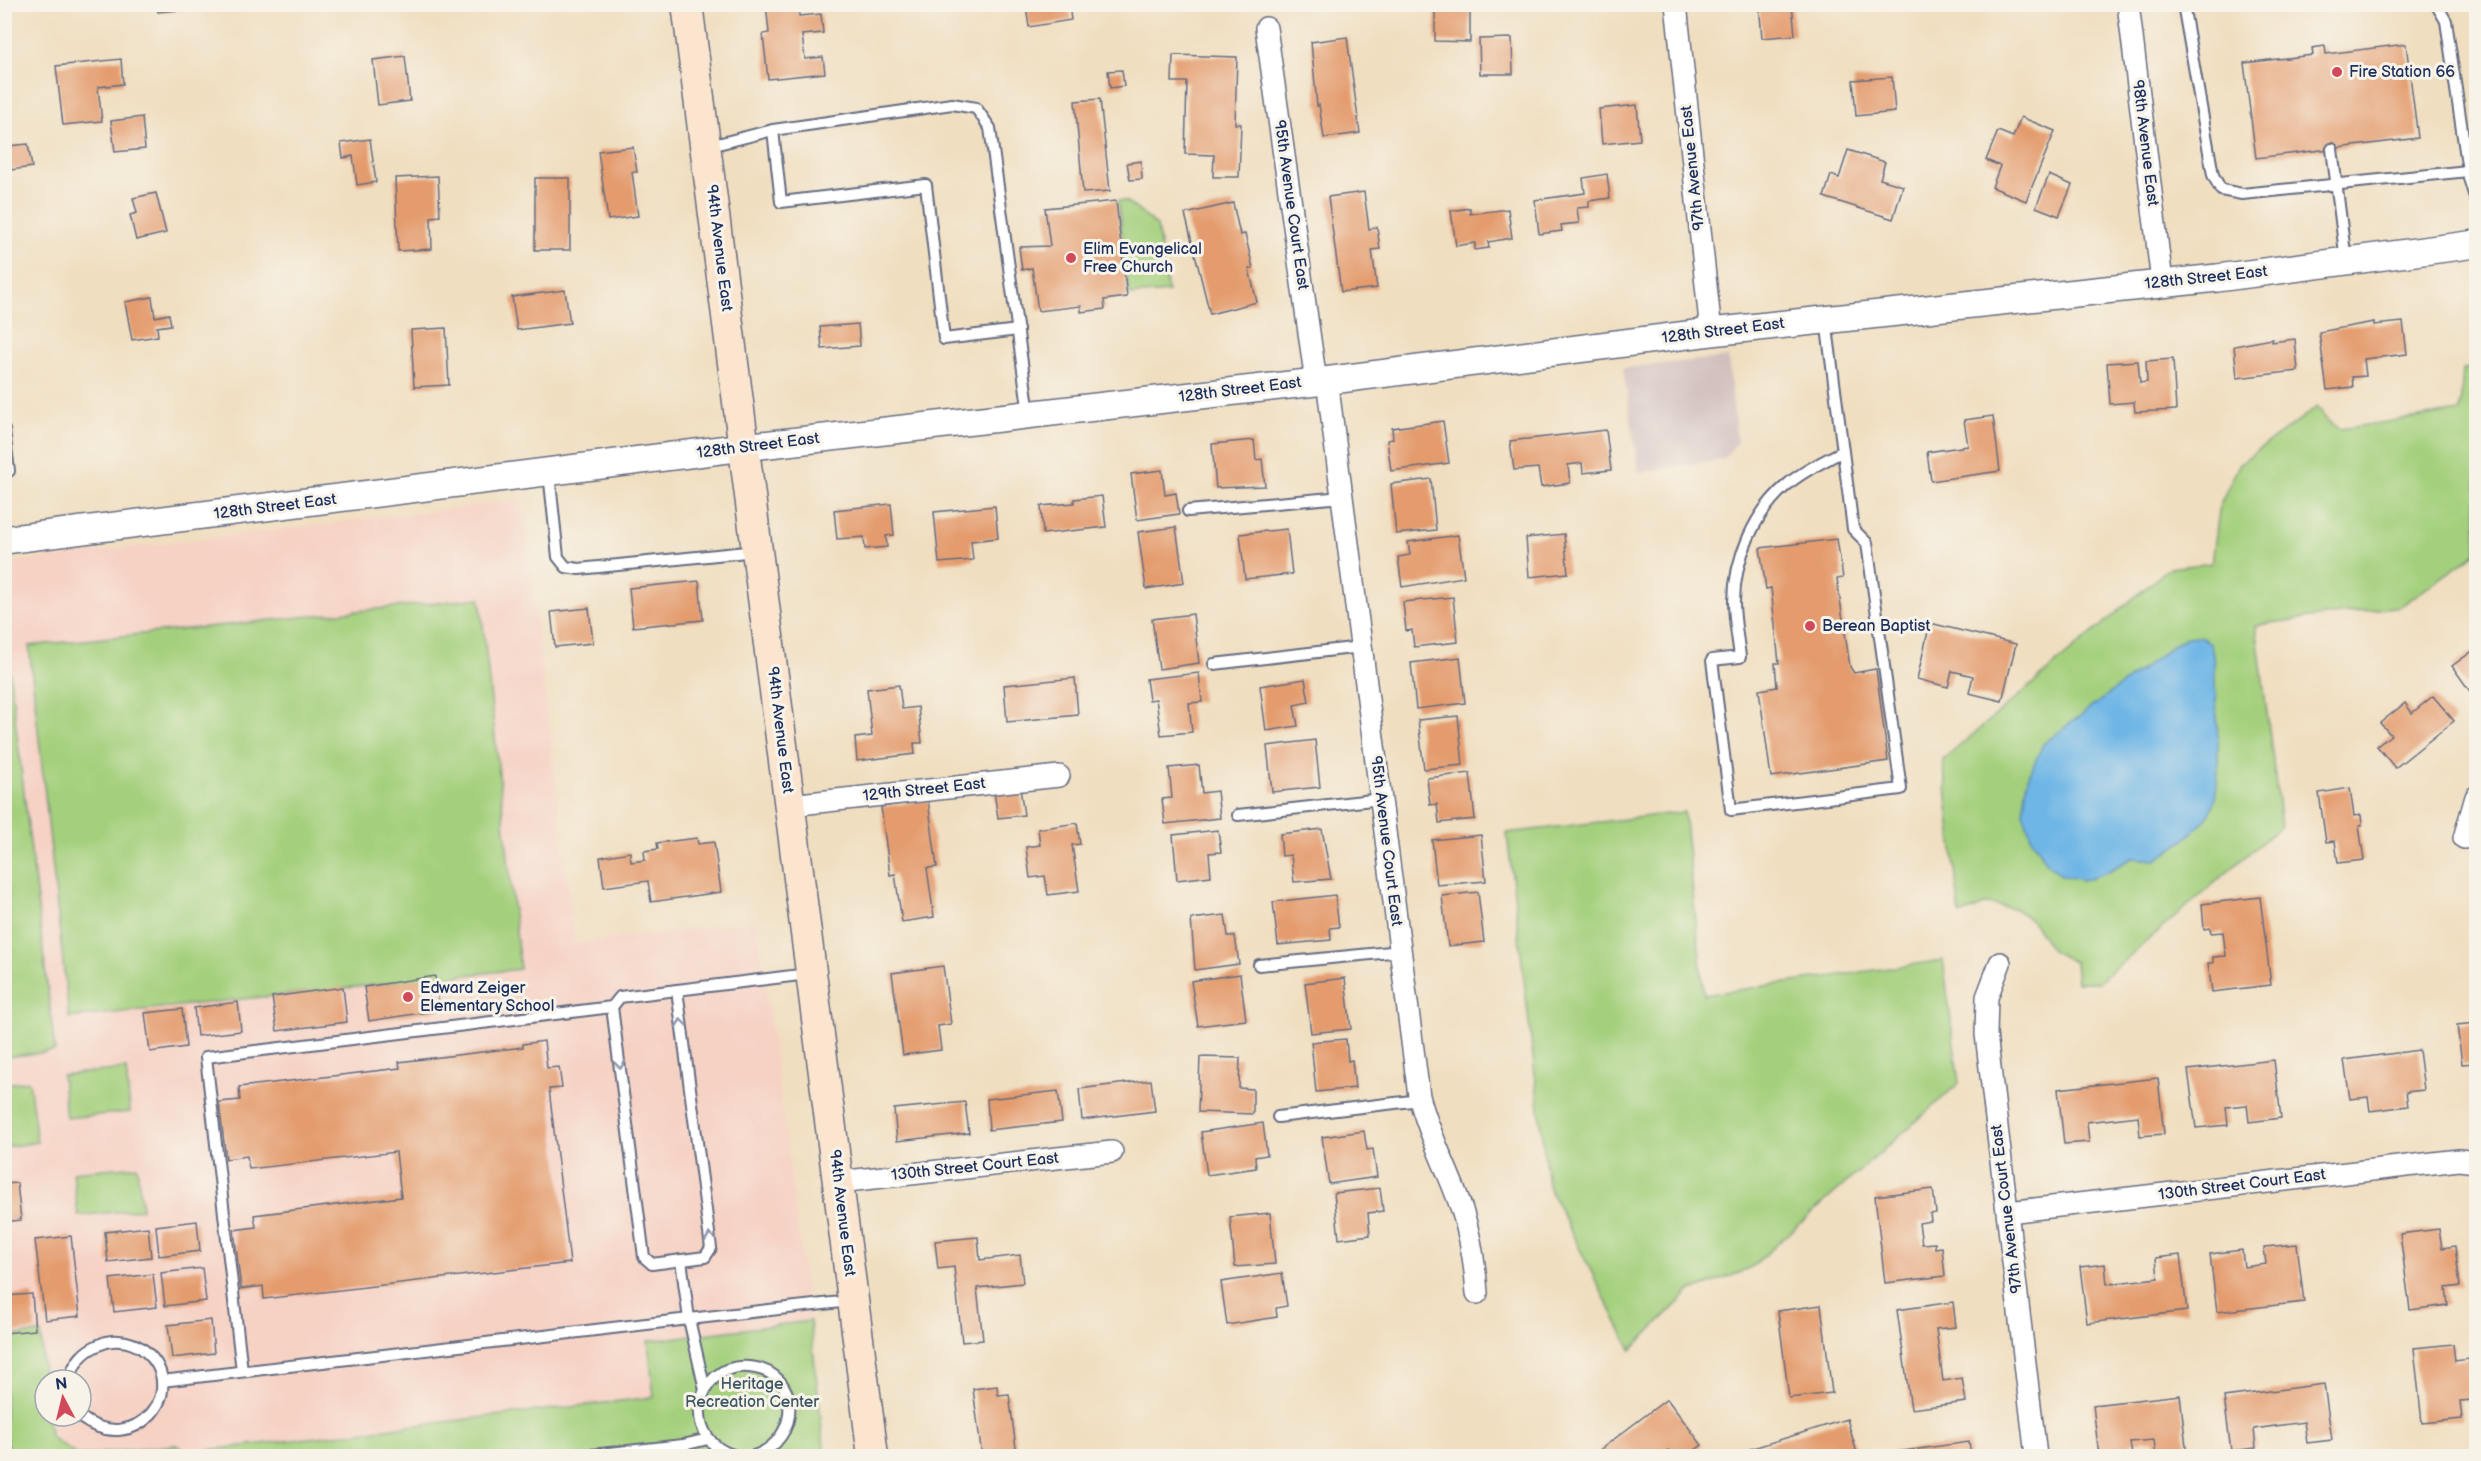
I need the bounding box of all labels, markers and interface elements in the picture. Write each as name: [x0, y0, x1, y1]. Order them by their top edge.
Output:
place label: Fire Station 66: [2349, 63, 2455, 82]
marker: Fire Station 66: [2330, 65, 2344, 79]
street label: 98th Avenue East: [2128, 79, 2162, 207]
street label: 97th Avenue East: [1677, 104, 1709, 231]
street label: 95th Avenue Court East: [1270, 119, 1312, 291]
street label: 94th Avenue East: [702, 184, 736, 313]
place label: Elim Evangelical Free Church: [1083, 240, 1202, 277]
marker: Elim Evangelical Free Church: [1064, 251, 1078, 265]
street label: 128th Street East: [2144, 262, 2268, 294]
street label: 128th Street East: [1661, 314, 1785, 348]
street label: 128th Street East: [1178, 373, 1302, 407]
street label: 128th Street East: [696, 429, 820, 463]
street label: 128th Street East: [213, 490, 337, 524]
place label: Berean Baptist: [1822, 617, 1930, 636]
marker: Berean Baptist: [1803, 619, 1817, 633]
street label: 94th Avenue East: [763, 666, 797, 795]
street label: 95th Avenue Court East: [1366, 755, 1406, 927]
street label: 129th Street East: [862, 774, 986, 806]
place label: Edward Zeiger Elementary School: [420, 979, 554, 1016]
marker: Edward Zeiger Elementary School: [401, 990, 415, 1004]
one-way arrow: [675, 1019, 688, 1028]
one-way arrow: [613, 1060, 625, 1070]
street label: 97th Avenue Court East: [1987, 1123, 2027, 1295]
street label: 94th Avenue East: [825, 1149, 859, 1278]
street label: 130th Street Court East: [890, 1149, 1060, 1185]
street label: 130th Street Court East: [2157, 1165, 2327, 1205]
one-way arrow: [704, 1233, 716, 1242]
north arrow: [33, 1368, 93, 1428]
text: N: [54, 1374, 68, 1395]
park label: Heritage Recreation Center: [685, 1375, 819, 1412]

